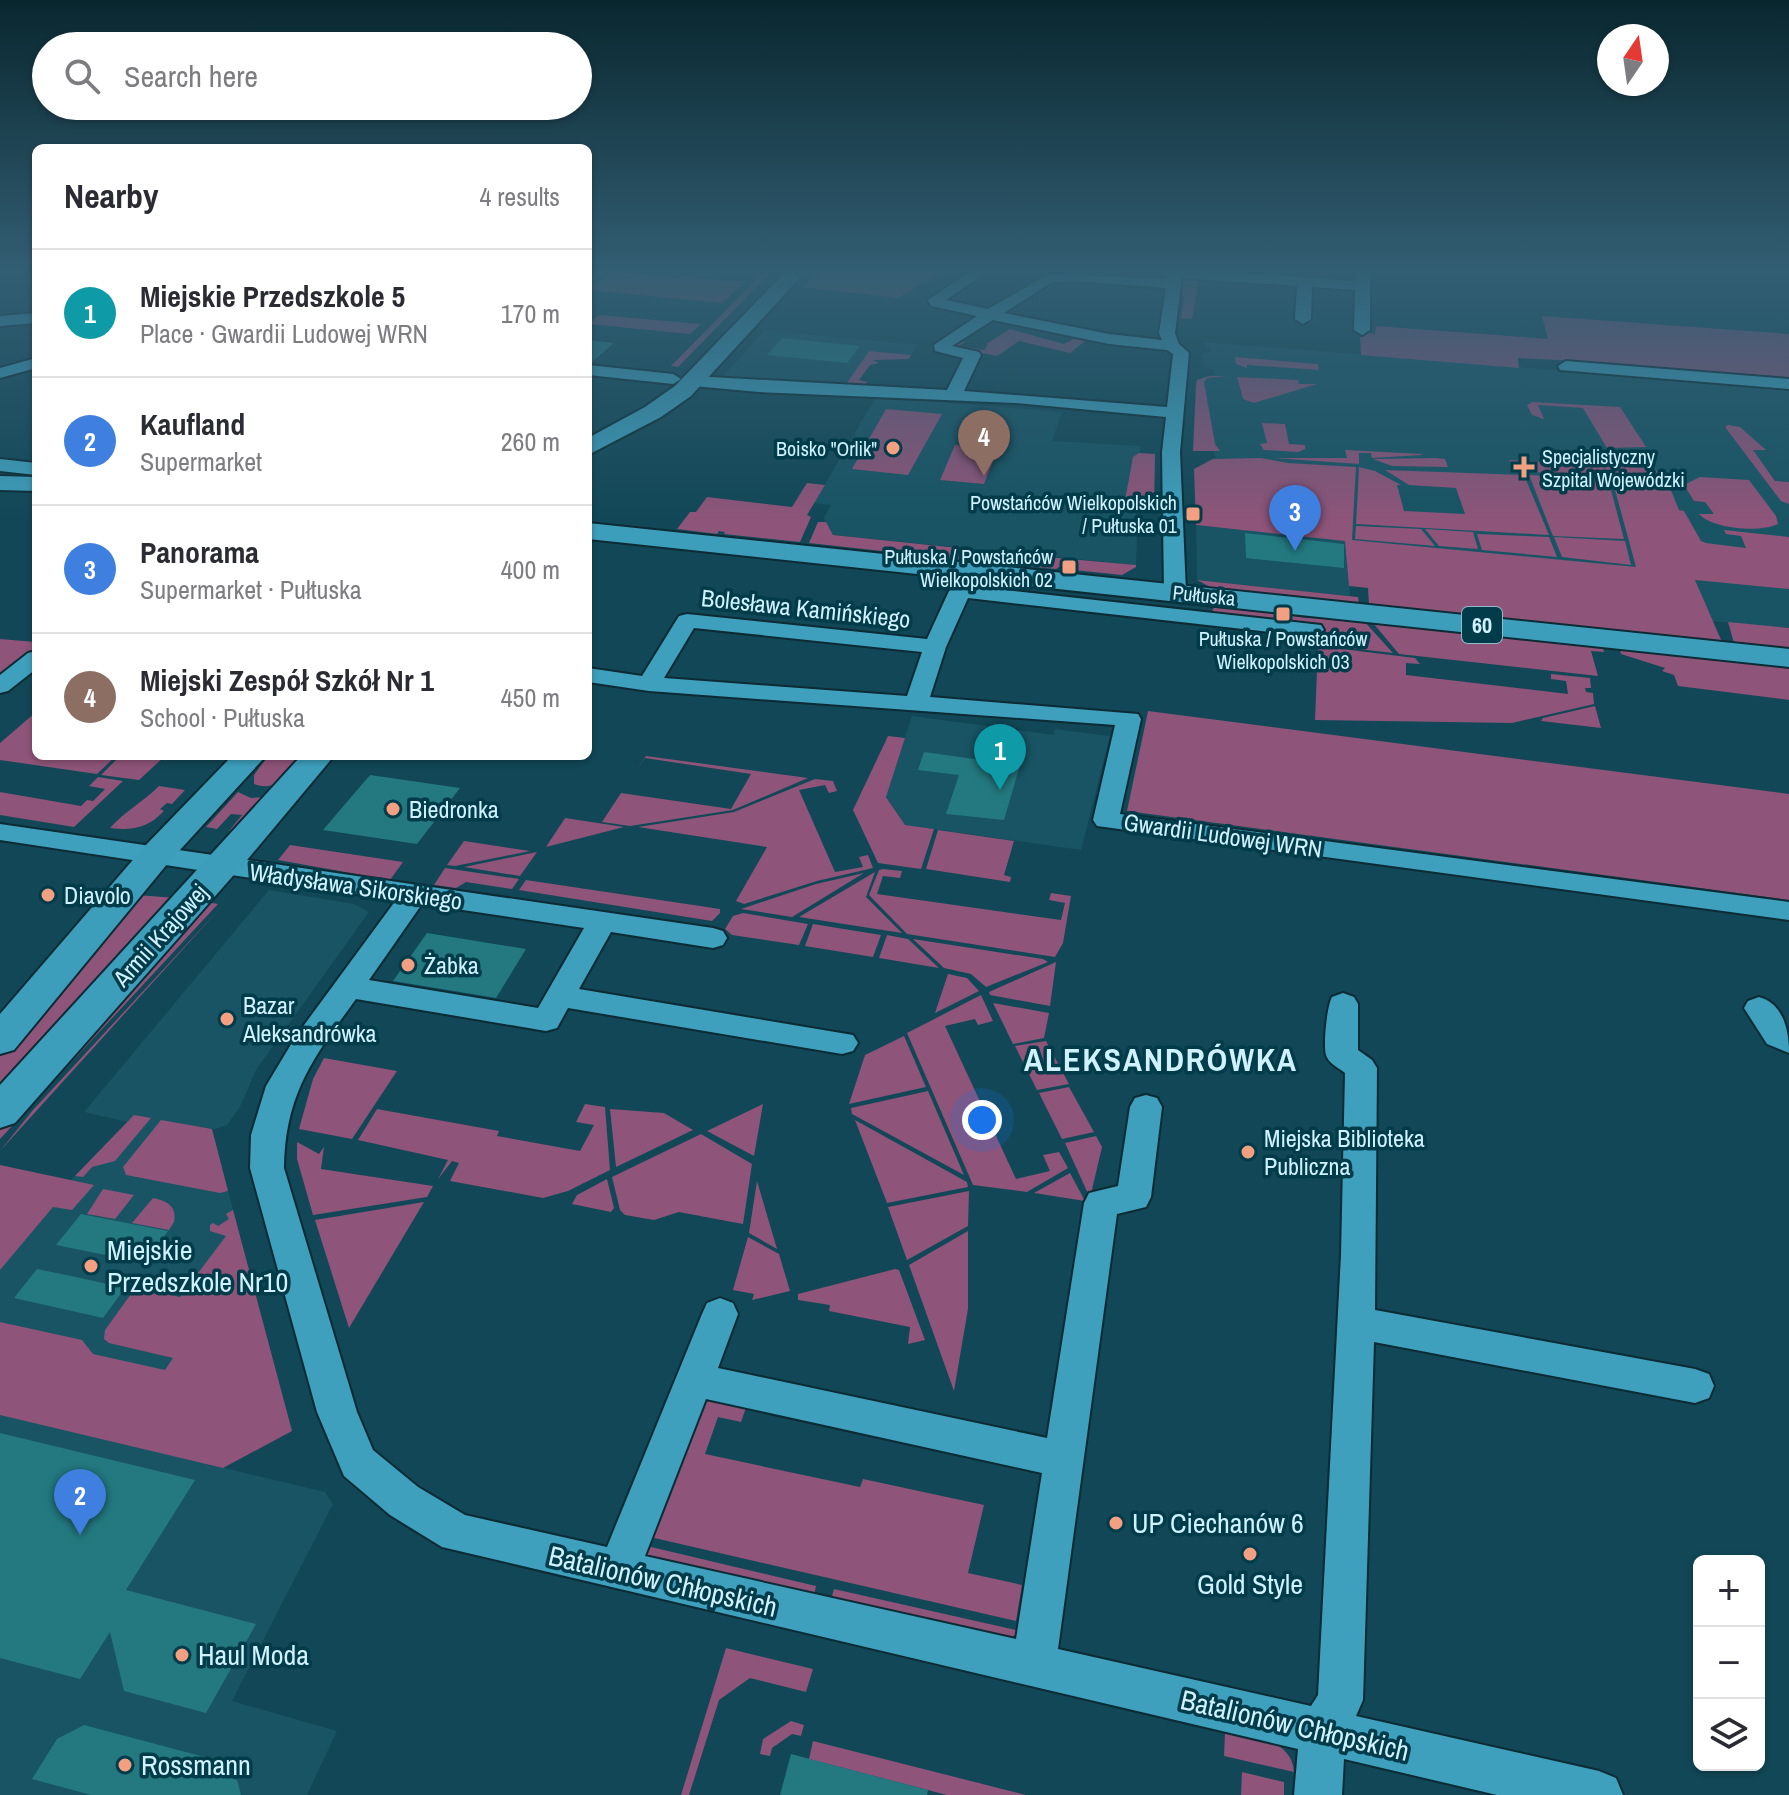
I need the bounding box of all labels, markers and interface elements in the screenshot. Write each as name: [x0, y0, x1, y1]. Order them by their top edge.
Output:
north arrow: [1597, 24, 1669, 96]
search box: [32, 32, 592, 120]
icon: search: [60, 54, 104, 98]
text: Search here: [124, 56, 258, 96]
text: Nearby: [64, 173, 159, 219]
text: 4 results: [479, 179, 560, 214]
text: Miejskie Przedszkole 5: [140, 276, 405, 316]
text: 1: [84, 296, 96, 331]
text: 170 m: [501, 296, 560, 331]
text: Place · Gwardii Ludowej WRN: [140, 316, 428, 351]
text: Kaufland: [140, 404, 245, 444]
pin: 4: [958, 410, 1010, 476]
text: 2: [84, 424, 96, 459]
text: 260 m: [501, 424, 560, 459]
place label: Boisko "Orlik": [776, 435, 877, 462]
marker: Boisko "Orlik": [884, 439, 902, 457]
place label: Specjalistyczny Szpital Wojewódzki: [1542, 443, 1685, 493]
text: Supermarket: [140, 444, 262, 479]
marker: Specjalistyczny Szpital Wojewódzki: [1513, 456, 1535, 478]
pin: 3: [1269, 485, 1321, 551]
place label: Powstańców Wielkopolskich / Pułtuska 01: [970, 489, 1177, 539]
marker: Powstańców Wielkopolskich / Pułtuska 01: [1184, 505, 1202, 523]
text: Panorama: [140, 532, 259, 572]
place label: Pułtuska / Powstańców Wielkopolskich 02: [884, 543, 1053, 593]
text: 3: [84, 552, 96, 587]
text: 400 m: [501, 552, 560, 587]
marker: Pułtuska / Powstańców Wielkopolskich 02: [1060, 558, 1078, 576]
text: Supermarket · Pułtuska: [140, 572, 362, 607]
street label: Pułtuska: [1171, 578, 1237, 612]
street label: Bolesława Kamińskiego: [700, 581, 912, 635]
marker: Pułtuska / Powstańców Wielkopolskich 03: [1274, 605, 1292, 623]
road number: 60: [1462, 607, 1502, 643]
place label: Pułtuska / Powstańców Wielkopolskich 03: [1199, 625, 1367, 675]
text: Miejski Zespół Szkół Nr 1: [140, 660, 434, 700]
text: 4: [84, 680, 96, 715]
text: 450 m: [501, 680, 560, 715]
text: School · Pułtuska: [140, 700, 305, 735]
pin: 1: [974, 724, 1026, 790]
place label: Biedronka: [409, 793, 499, 825]
marker: Biedronka: [384, 800, 402, 818]
street label: Gwardii Ludowej WRN: [1122, 805, 1324, 865]
street label: Władysława Sikorskiego: [248, 855, 464, 917]
street label: Armii Krajowej: [105, 877, 215, 994]
place label: Diavolo: [64, 879, 131, 911]
marker: Diavolo: [39, 886, 57, 904]
place label: Żabka: [424, 949, 479, 981]
marker: Żabka: [399, 956, 417, 974]
place label: Bazar Aleksandrówka: [242, 989, 376, 1049]
marker: Bazar Aleksandrówka: [218, 1010, 236, 1028]
district label: ALEKSANDRÓWKA: [1024, 1038, 1298, 1081]
your location: [962, 1100, 1002, 1140]
place label: Miejska Biblioteka Publiczna: [1264, 1122, 1425, 1182]
marker: Miejska Biblioteka Publiczna: [1239, 1143, 1257, 1161]
place label: Miejskie Przedszkole Nr10: [107, 1231, 288, 1301]
marker: Miejskie Przedszkole Nr10: [82, 1257, 100, 1275]
pin: 2: [54, 1469, 106, 1535]
place label: UP Ciechanów 6: [1132, 1504, 1304, 1542]
marker: UP Ciechanów 6: [1107, 1514, 1125, 1532]
street label: Batalionów Chłopskich: [545, 1536, 781, 1626]
marker: Gold Style: [1241, 1545, 1259, 1563]
map controls: [1693, 1555, 1765, 1771]
button: +: [1693, 1555, 1765, 1627]
place label: Gold Style: [1197, 1565, 1303, 1603]
button: −: [1693, 1627, 1765, 1699]
place label: Haul Moda: [198, 1636, 309, 1674]
marker: Haul Moda: [173, 1646, 191, 1664]
street label: Batalionów Chłopskich: [1177, 1680, 1413, 1770]
button: layers: [1693, 1699, 1765, 1771]
place label: Rossmann: [141, 1746, 251, 1784]
marker: Rossmann: [116, 1756, 134, 1774]

